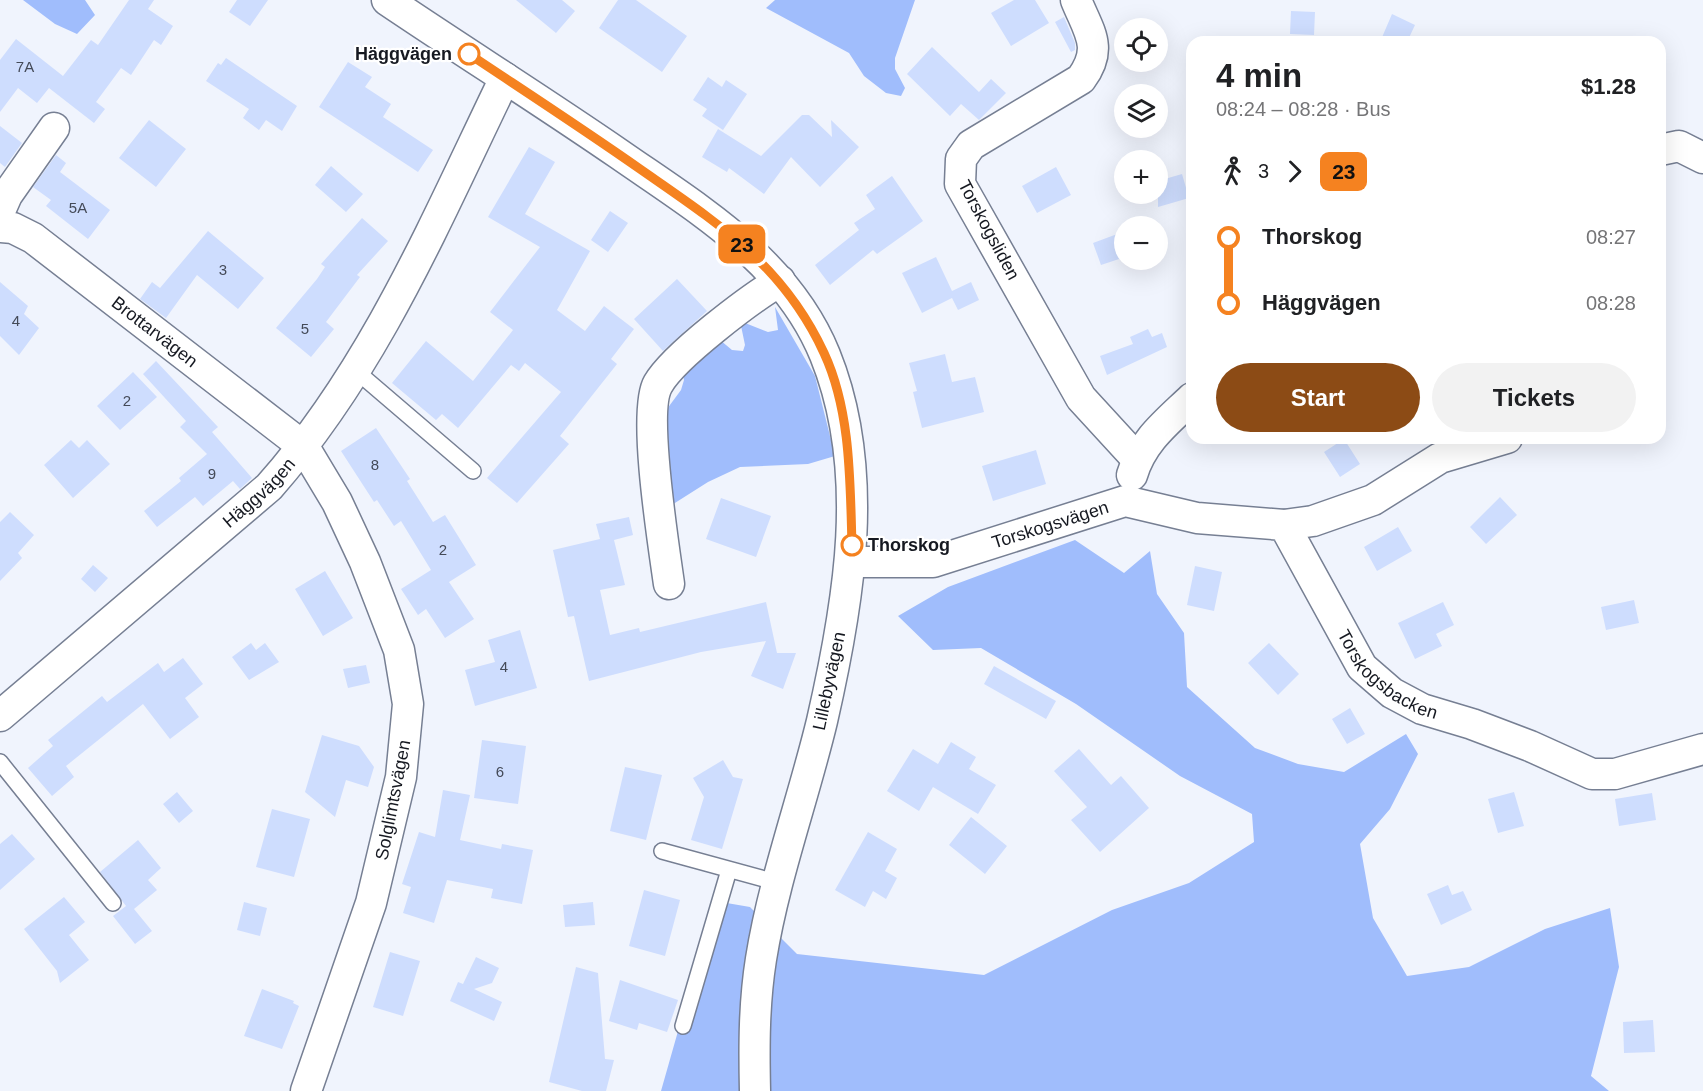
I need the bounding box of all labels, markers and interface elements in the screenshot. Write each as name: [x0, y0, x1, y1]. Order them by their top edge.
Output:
map controls: [1114, 18, 1168, 270]
button: locate: [1114, 18, 1168, 72]
marker: Häggvägen: [458, 43, 480, 65]
place label: Häggvägen: [355, 44, 452, 64]
text: 4 min: [1216, 57, 1302, 94]
house number: 7A: [16, 58, 34, 75]
text: $1.28: [1581, 74, 1636, 99]
button: layers: [1114, 84, 1168, 138]
text: 08:24 – 08:28 · Bus: [1216, 98, 1391, 120]
button: +: [1114, 150, 1168, 204]
icon: walk: [1216, 155, 1249, 188]
icon: forward: [1278, 155, 1311, 188]
text: 3: [1258, 160, 1269, 182]
text: 23: [1332, 160, 1355, 183]
street label: Torskogsliden: [954, 177, 1024, 283]
house number: 5A: [69, 199, 87, 216]
button: −: [1114, 216, 1168, 270]
line badge: 23: [715, 224, 769, 264]
text: Thorskog: [1262, 224, 1362, 249]
text: 08:27: [1586, 226, 1636, 248]
text: 23: [730, 233, 754, 256]
house number: 3: [219, 261, 227, 278]
text: Häggvägen: [1262, 290, 1381, 315]
street label: Brottarvägen: [108, 292, 202, 371]
text: 08:28: [1586, 292, 1636, 314]
house number: 4: [12, 312, 20, 329]
house number: 5: [301, 320, 309, 337]
button: Start: [1216, 363, 1420, 432]
button: Tickets: [1432, 363, 1636, 432]
house number: 2: [123, 392, 131, 409]
street label: Häggvägen: [219, 454, 299, 532]
house number: 8: [371, 456, 379, 473]
house number: 9: [208, 465, 216, 482]
street label: Torskogsvägen: [989, 497, 1111, 553]
marker: Thorskog: [841, 534, 863, 556]
place label: Thorskog: [868, 535, 950, 555]
house number: 2: [439, 541, 447, 558]
street label: Torskogsbacken: [1334, 626, 1440, 723]
street label: Lillebyvägen: [809, 630, 849, 732]
house number: 4: [500, 658, 508, 675]
street label: Solglimtsvägen: [372, 738, 414, 862]
house number: 6: [496, 763, 504, 780]

